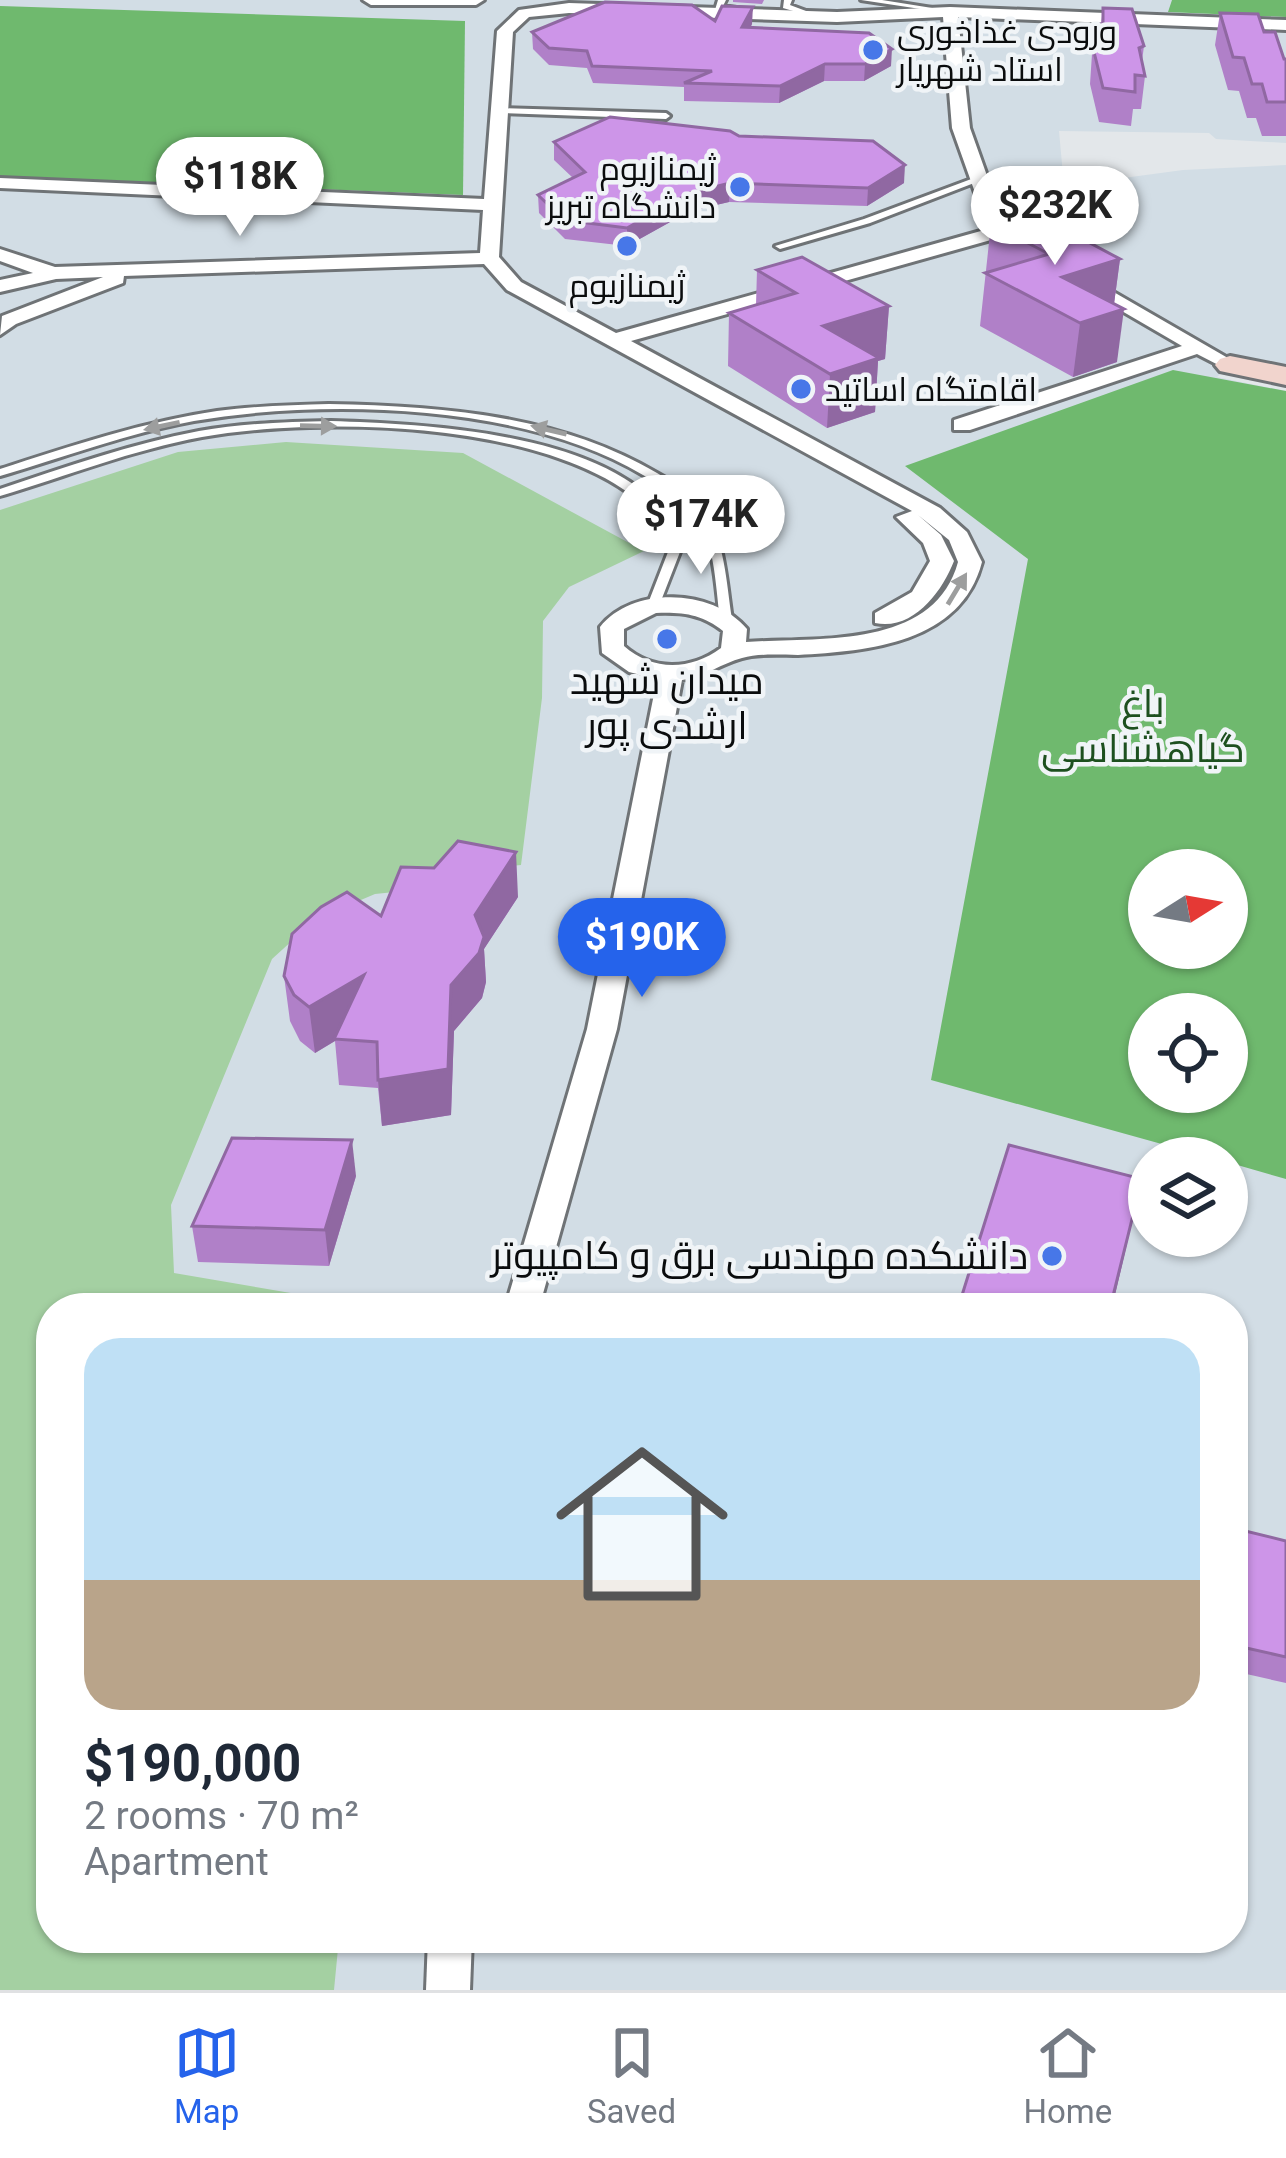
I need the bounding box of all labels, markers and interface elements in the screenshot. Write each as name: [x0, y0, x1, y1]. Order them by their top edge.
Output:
place label: ورودی غذاخوری استاد شهریار: [895, 12, 1117, 89]
marker: ورودی غذاخوری استاد شهریار: [860, 37, 886, 63]
pin: $118K: [156, 137, 324, 239]
place label: ژیمنازیوم دانشگاه تبریز: [544, 149, 716, 226]
text: $118K: [183, 153, 297, 199]
pin: $232K: [971, 166, 1139, 268]
marker: ژیمنازیوم دانشگاه تبریز: [727, 174, 753, 200]
text: $232K: [998, 182, 1112, 228]
marker: ژیمنازیوم: [614, 233, 640, 259]
place label: ژیمنازیوم: [569, 266, 686, 308]
place label: اقامتگاه اساتید: [825, 370, 1037, 409]
marker: اقامتگاه اساتید: [788, 376, 814, 402]
one-way arrow: [300, 416, 338, 435]
one-way arrow: [142, 418, 180, 437]
one-way arrow: [529, 420, 567, 439]
pin: $174K: [617, 475, 785, 577]
text: $174K: [644, 491, 758, 537]
one-way arrow: [945, 572, 967, 605]
marker: میدان شهید ارشدی پور: [654, 626, 680, 652]
place label: میدان شهید ارشدی پور: [570, 658, 764, 751]
park label: باغ گیاهشناسی: [1041, 681, 1245, 772]
north arrow: [1128, 849, 1248, 969]
map controls: [1128, 849, 1248, 1257]
pin: $190K: [558, 898, 726, 1000]
text: $190K: [585, 914, 699, 960]
button: locate: [1128, 993, 1248, 1113]
button: layers: [1128, 1137, 1248, 1257]
place label: دانشکده مهندسی برق و کامپیوتر: [489, 1233, 1028, 1280]
marker: دانشکده مهندسی برق و کامپیوتر: [1039, 1243, 1065, 1269]
icon: home: [534, 1416, 750, 1632]
text: $190,000: [84, 1734, 301, 1793]
text: 2 rooms · 70 m²: [84, 1793, 359, 1839]
text: Apartment: [84, 1839, 269, 1885]
tab: Map: [174, 2020, 240, 2131]
tab: Saved: [587, 2020, 676, 2131]
tab: Home: [1024, 2020, 1112, 2131]

